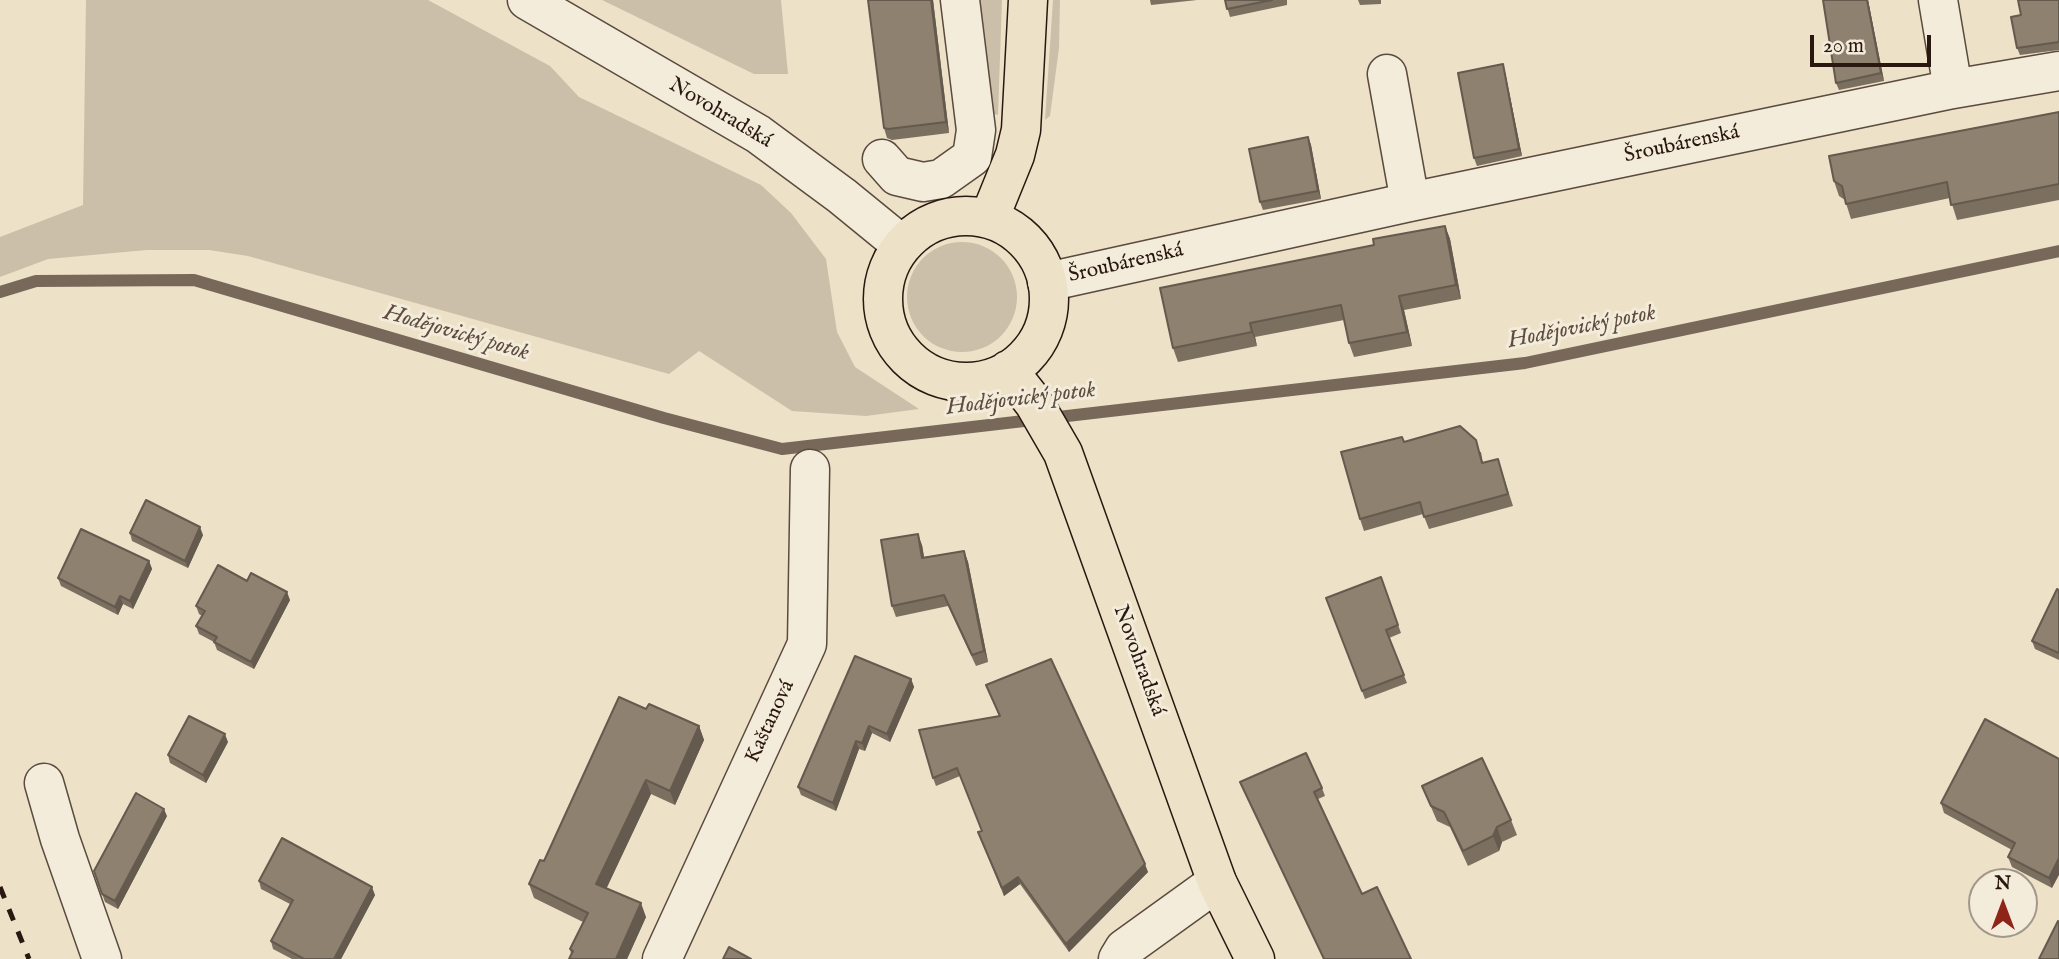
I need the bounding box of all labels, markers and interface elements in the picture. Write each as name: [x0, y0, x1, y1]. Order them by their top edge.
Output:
scale bar: [1814, 21, 1935, 65]
text: 20 m: [1823, 33, 1864, 60]
street label: Novohradská: [664, 73, 776, 155]
street label: Šroubárenská: [1622, 120, 1742, 170]
street label: Šroubárenská: [1066, 239, 1186, 289]
water label: Hodějovický potok: [380, 300, 532, 368]
water label: Hodějovický potok: [1506, 300, 1658, 356]
water label: Hodějovický potok: [945, 377, 1097, 423]
street label: Novohradská: [1106, 602, 1170, 720]
street label: Kaštanová: [741, 677, 801, 767]
north arrow: [1968, 868, 2038, 938]
text: N: [1995, 872, 2011, 896]

